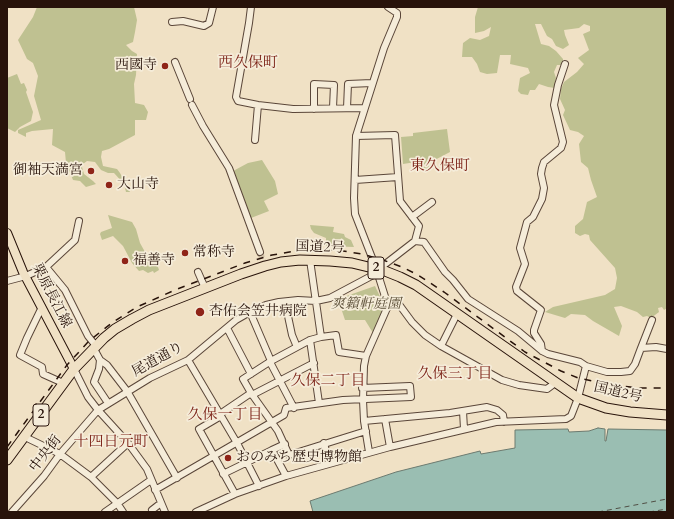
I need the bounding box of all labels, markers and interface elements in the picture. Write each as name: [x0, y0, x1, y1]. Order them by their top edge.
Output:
district label: 西久保町: [218, 55, 278, 73]
place label: 西國寺: [115, 58, 157, 74]
marker: 西國寺: [160, 61, 170, 71]
district label: 東久保町: [410, 158, 470, 176]
place label: 御袖天満宮: [13, 163, 83, 179]
marker: 御袖天満宮: [86, 166, 96, 176]
place label: 大山寺: [117, 177, 159, 193]
marker: 大山寺: [104, 180, 114, 190]
street label: 国道2号: [295, 239, 345, 257]
place label: 常称寺: [193, 245, 235, 261]
marker: 常称寺: [180, 248, 190, 258]
place label: 福善寺: [133, 253, 175, 269]
marker: 福善寺: [120, 256, 130, 266]
road number: 2: [368, 257, 384, 279]
street label: 栗原長江線: [28, 261, 74, 331]
park label: 爽籟軒庭園: [331, 297, 401, 313]
place label: 杏佑会笠井病院: [209, 304, 307, 320]
marker: 杏佑会笠井病院: [194, 306, 206, 318]
street label: 尾道通り: [129, 339, 187, 381]
district label: 久保三丁目: [418, 366, 492, 384]
district label: 久保二丁目: [291, 373, 365, 391]
street label: 国道2号: [592, 379, 644, 407]
road number: 2: [33, 404, 49, 426]
district label: 久保一丁目: [188, 407, 262, 425]
street label: 中央街: [26, 432, 66, 476]
district label: 十四日元町: [74, 434, 148, 452]
place label: おのみち歴史博物館: [236, 450, 362, 466]
marker: おのみち歴史博物館: [223, 453, 233, 463]

